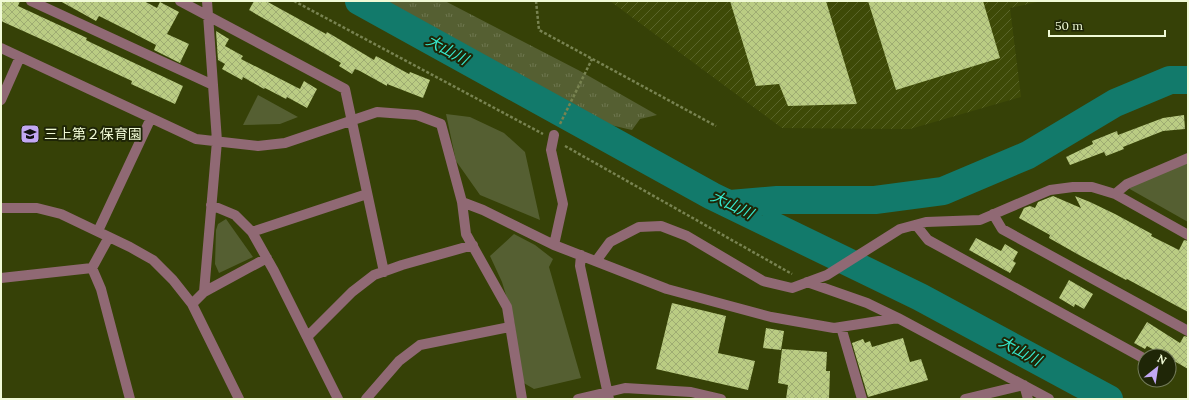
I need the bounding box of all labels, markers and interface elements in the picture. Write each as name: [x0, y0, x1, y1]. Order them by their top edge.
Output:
scale bar: [1049, 12, 1165, 38]
text: 50 m: [1055, 18, 1083, 33]
water label: 大山川: [423, 30, 473, 70]
school or university icon: 三上第２保育園: [19, 123, 41, 145]
place label: 三上第２保育園: [44, 125, 142, 143]
water label: 大山川: [708, 186, 758, 224]
water label: 大山川: [996, 332, 1046, 370]
north arrow: [1137, 348, 1177, 388]
text: N: [1155, 351, 1170, 368]

